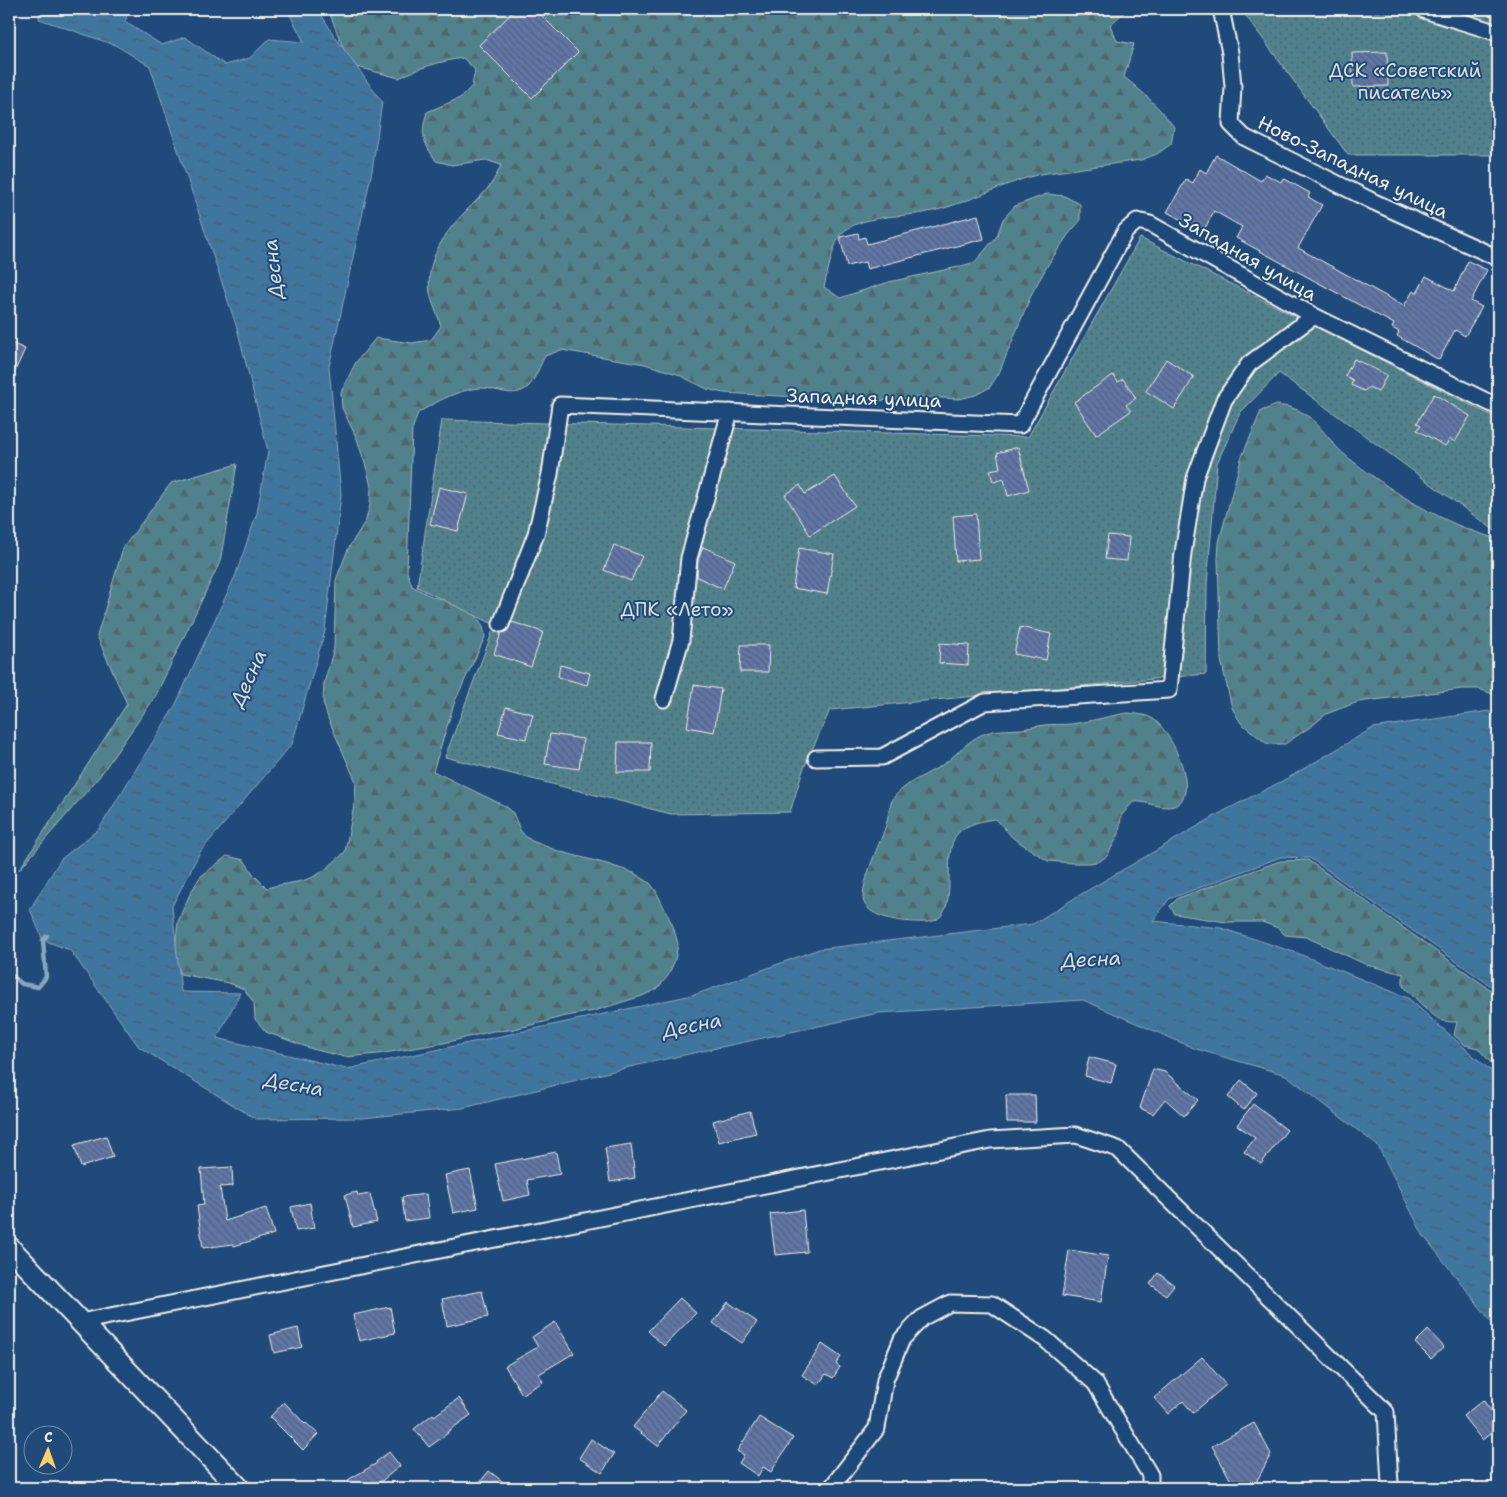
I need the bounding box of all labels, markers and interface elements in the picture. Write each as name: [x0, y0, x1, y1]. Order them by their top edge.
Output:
park label: ДСК «Советский писатель»: [1329, 58, 1481, 105]
street label: Ново-Западная улица: [1254, 110, 1453, 224]
street label: Западная улица: [1175, 207, 1322, 307]
water label: Десна: [257, 238, 289, 301]
street label: Западная улица: [786, 383, 942, 413]
park label: ДПК «Лето»: [621, 597, 733, 622]
water label: Десна: [223, 645, 272, 712]
water label: Десна: [1059, 944, 1122, 974]
water label: Десна: [659, 1007, 724, 1044]
water label: Десна: [261, 1066, 326, 1102]
north arrow: [22, 1424, 72, 1474]
text: С: [44, 1428, 53, 1446]

